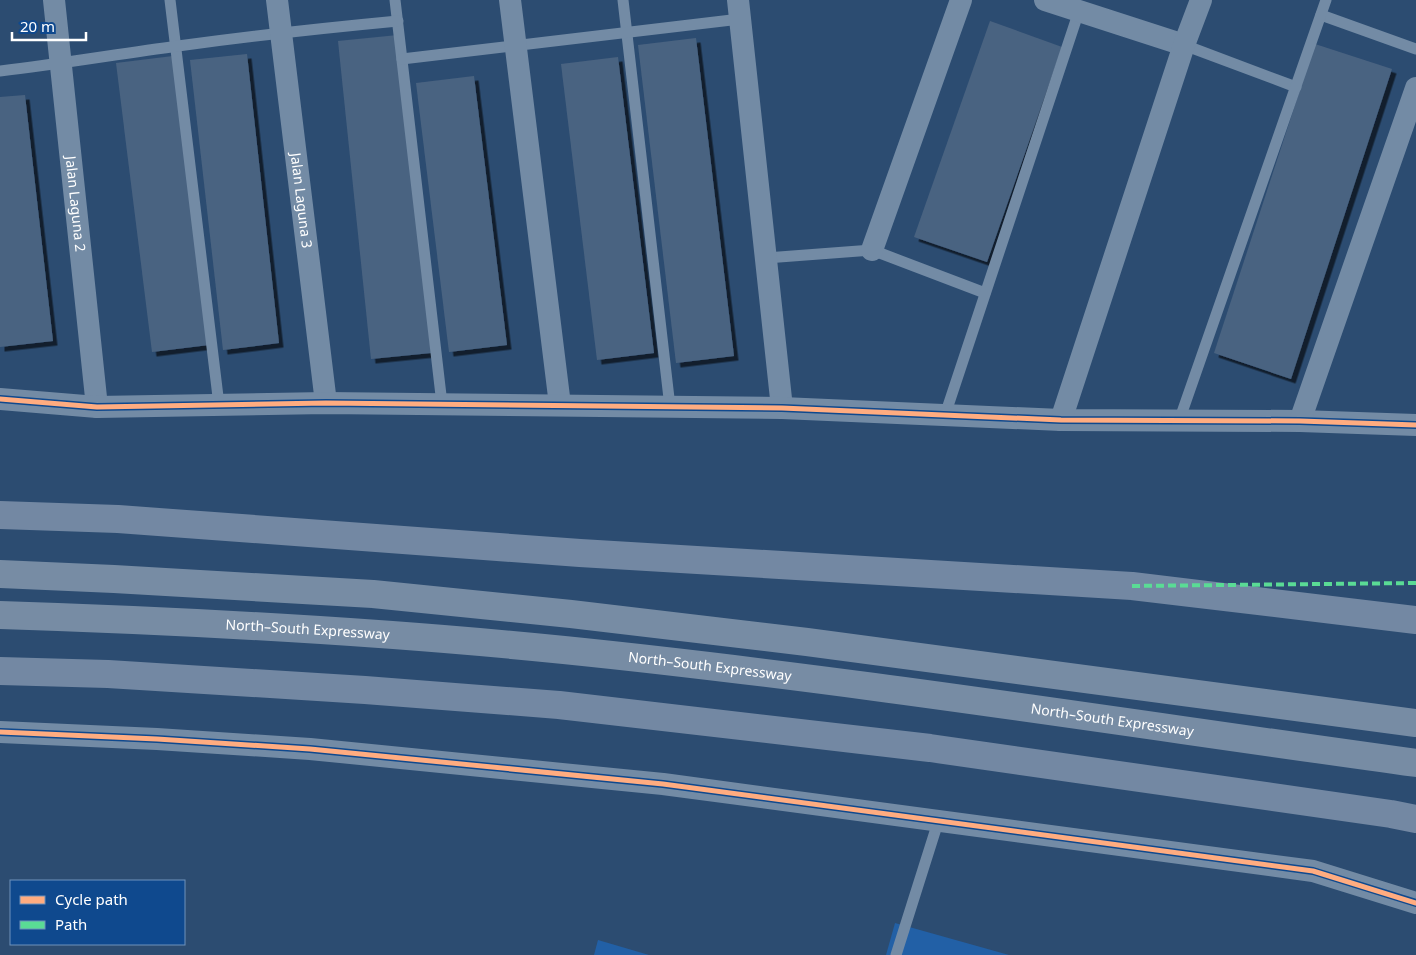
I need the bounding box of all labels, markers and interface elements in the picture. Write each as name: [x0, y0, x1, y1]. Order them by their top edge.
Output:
scale bar: [12, 10, 86, 42]
text: 20 m: [20, 16, 55, 36]
street label: Jalan Laguna 3: [286, 150, 317, 249]
street label: Jalan Laguna 2: [61, 153, 91, 253]
street label: North–South Expressway: [225, 614, 391, 644]
street label: North–South Expressway: [627, 647, 794, 685]
street label: North–South Expressway: [1030, 699, 1196, 741]
legend: [10, 880, 185, 945]
text: Cycle path: [55, 889, 128, 909]
text: Path: [55, 914, 87, 934]

